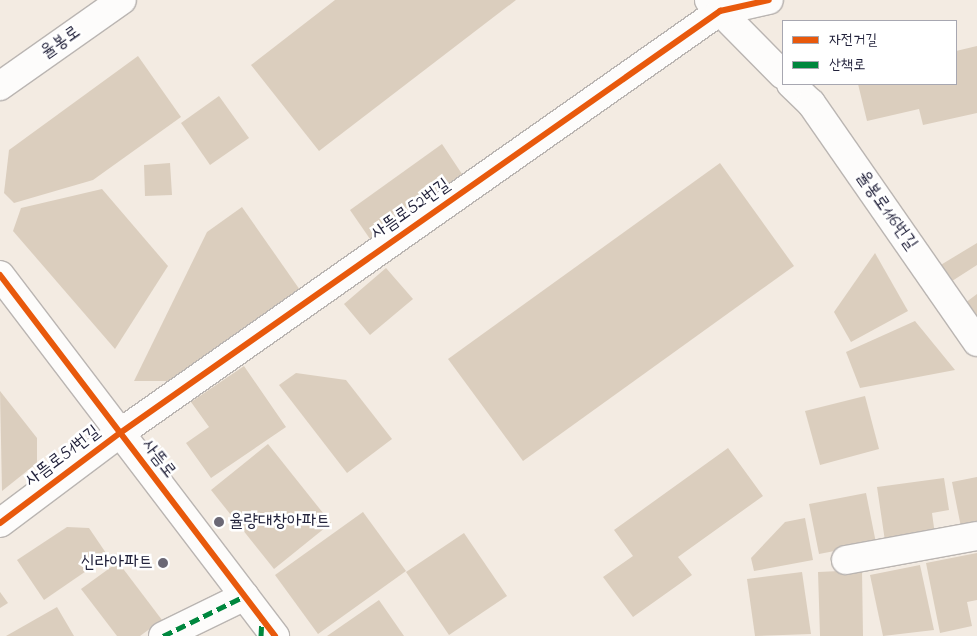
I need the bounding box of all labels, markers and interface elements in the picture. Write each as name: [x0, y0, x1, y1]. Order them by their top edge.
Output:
legend: [782, 20, 957, 85]
street label: 율봉로: [37, 22, 85, 64]
text: 자전거길: [829, 29, 877, 51]
text: 산책로: [829, 54, 865, 76]
street label: 율봉로116번길: [851, 167, 921, 255]
street label: 사뜸로52번길: [367, 175, 455, 245]
street label: 사뜸로51번길: [21, 422, 105, 492]
street label: 사뜸로: [136, 435, 180, 483]
place label: 율량대창아파트: [229, 511, 330, 533]
marker: 율량대창아파트: [213, 516, 225, 528]
place label: 신라아파트: [81, 552, 153, 574]
marker: 신라아파트: [157, 557, 169, 569]

